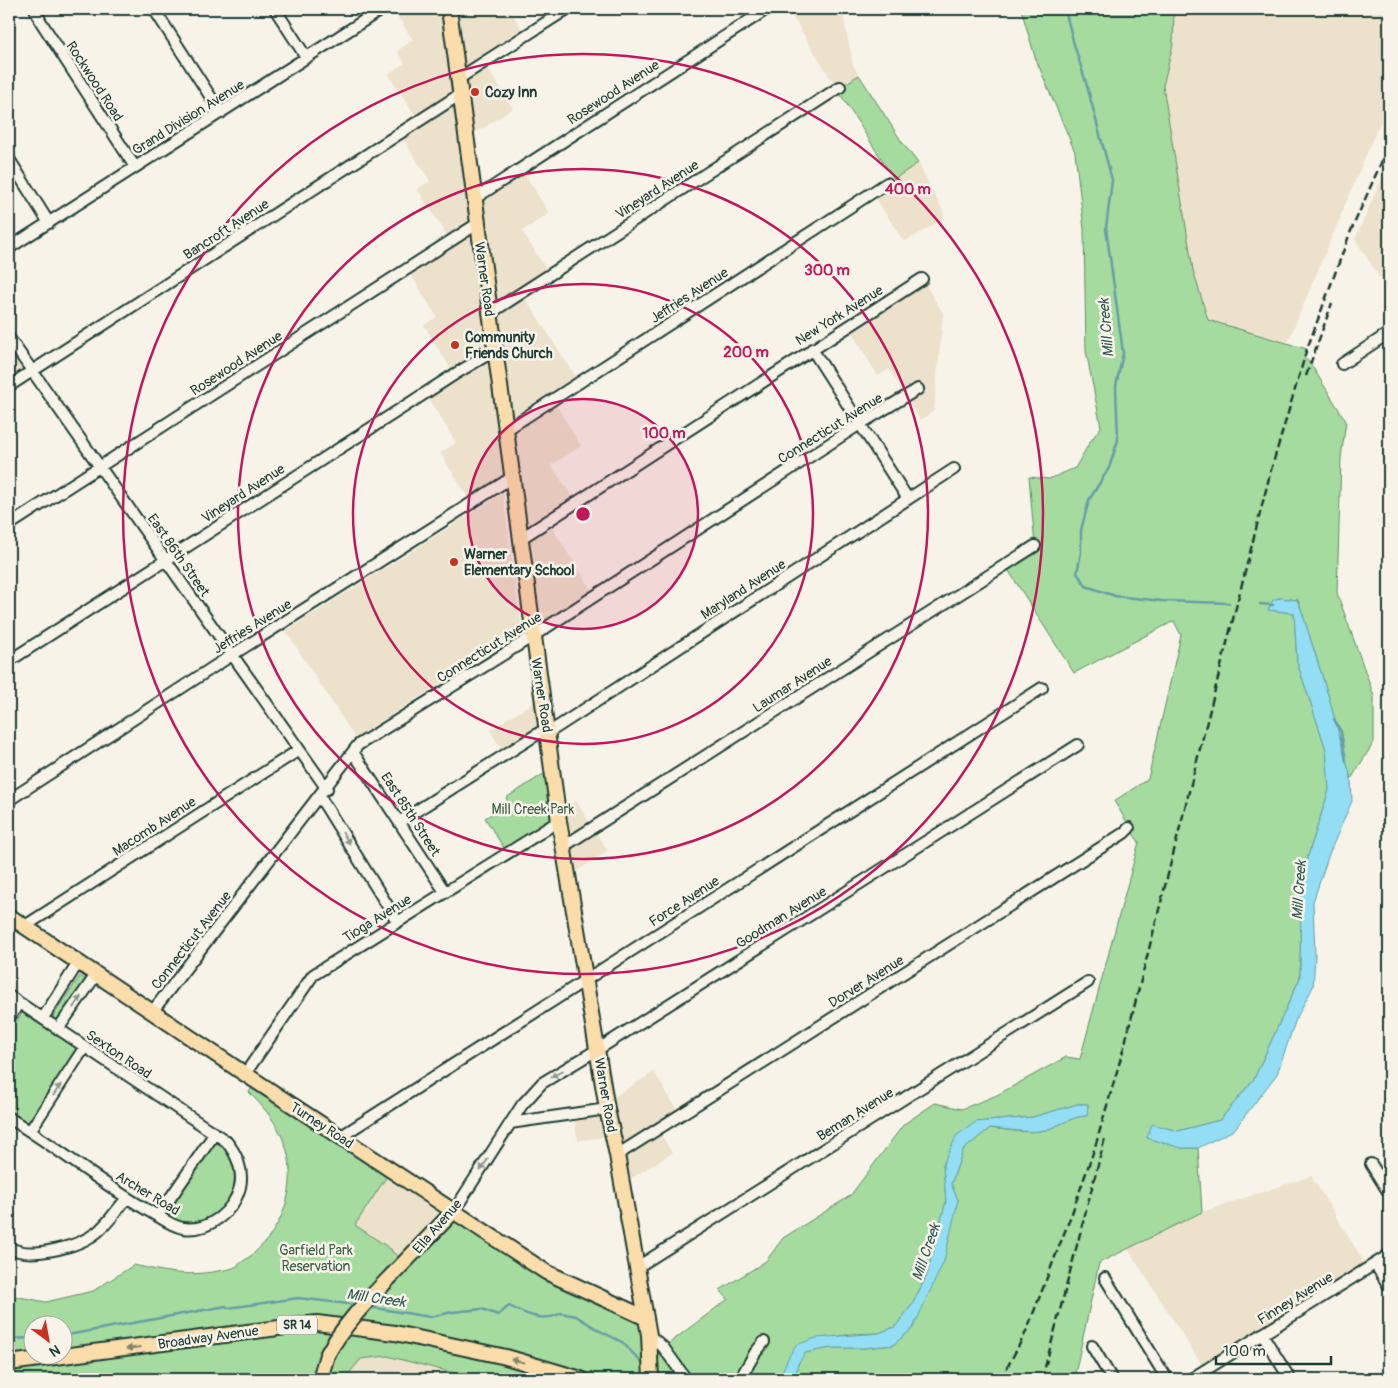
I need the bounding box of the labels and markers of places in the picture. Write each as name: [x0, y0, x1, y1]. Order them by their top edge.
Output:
place label: Cozy Inn: [485, 84, 537, 101]
marker: Cozy Inn: [469, 86, 481, 98]
place label: Community Friends Church: [465, 329, 553, 362]
marker: Community Friends Church: [449, 339, 461, 351]
centre of rings: [574, 505, 592, 523]
place label: Warner Elementary School: [464, 546, 575, 579]
marker: Warner Elementary School: [448, 556, 460, 568]

